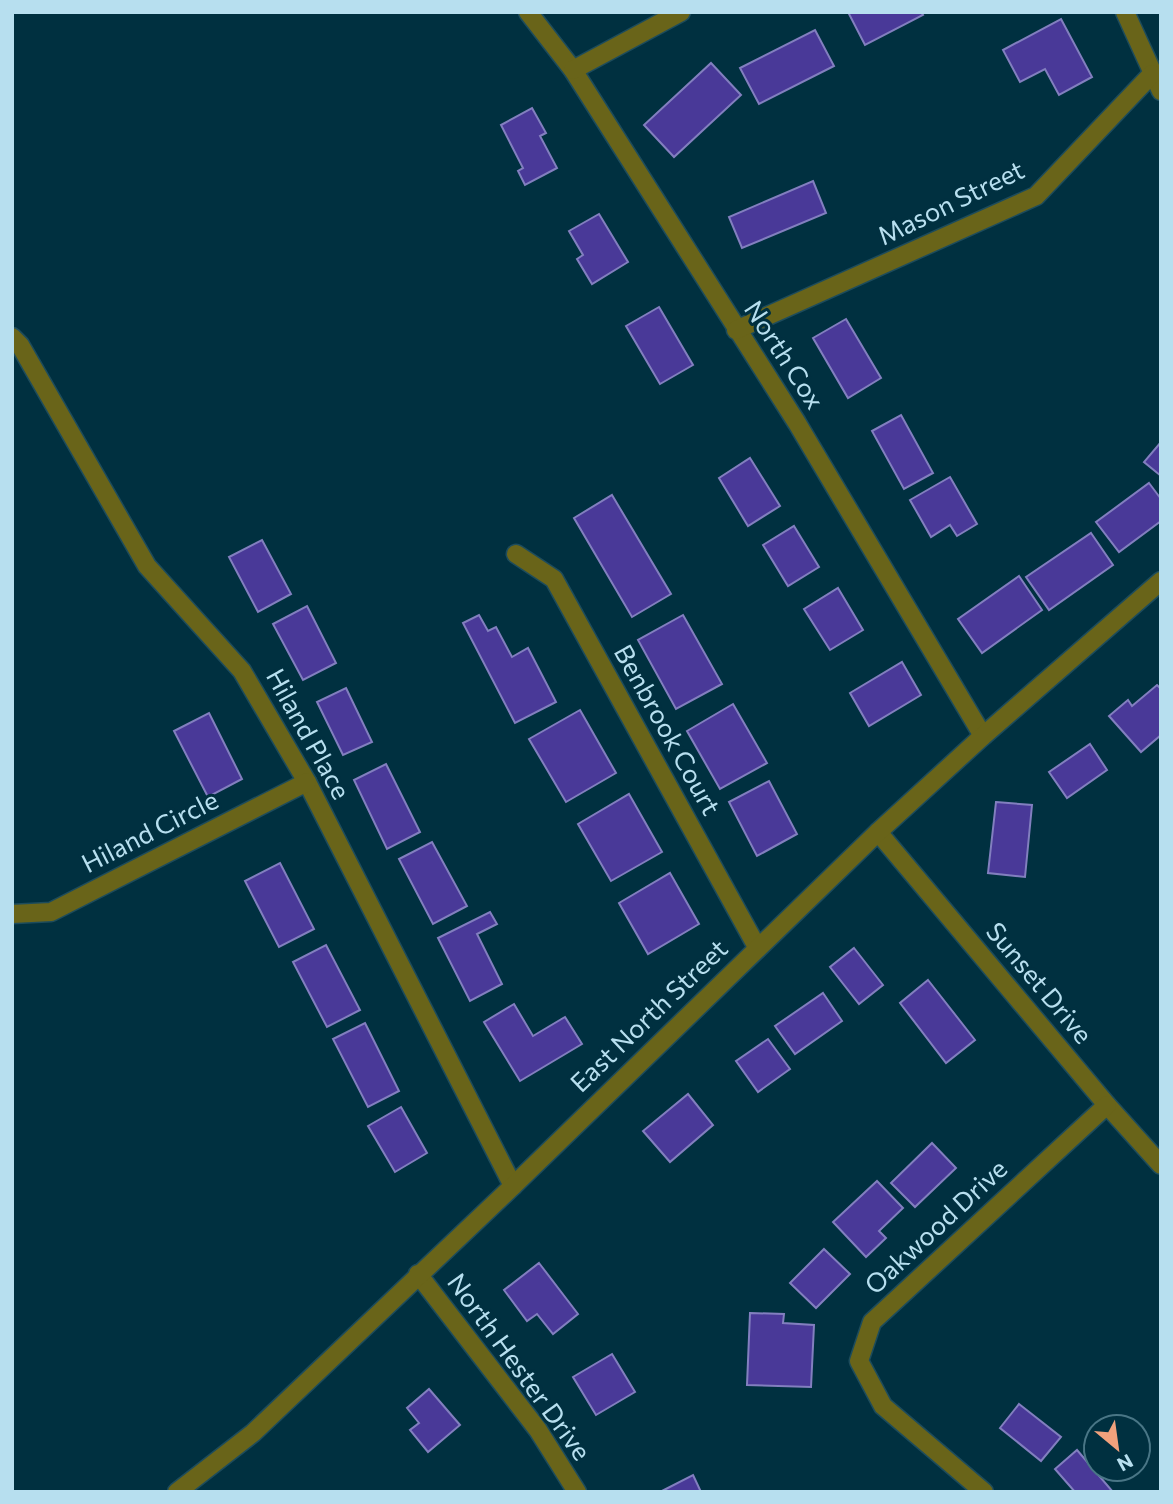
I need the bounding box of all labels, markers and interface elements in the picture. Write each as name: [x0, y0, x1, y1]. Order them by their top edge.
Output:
street label: Mason Street: [872, 153, 1029, 250]
street label: North Cox: [739, 294, 832, 414]
street label: Benbrook Court: [609, 639, 728, 820]
street label: Hiland Place: [261, 663, 358, 804]
street label: Hiland Circle: [76, 783, 223, 878]
street label: Sunset Drive: [981, 915, 1100, 1049]
street label: East North Street: [563, 932, 733, 1098]
street label: Oakwood Drive: [857, 1152, 1013, 1300]
street label: North Hester Drive: [442, 1267, 598, 1466]
north arrow: [1082, 1413, 1152, 1483]
text: N: [1114, 1450, 1137, 1477]

